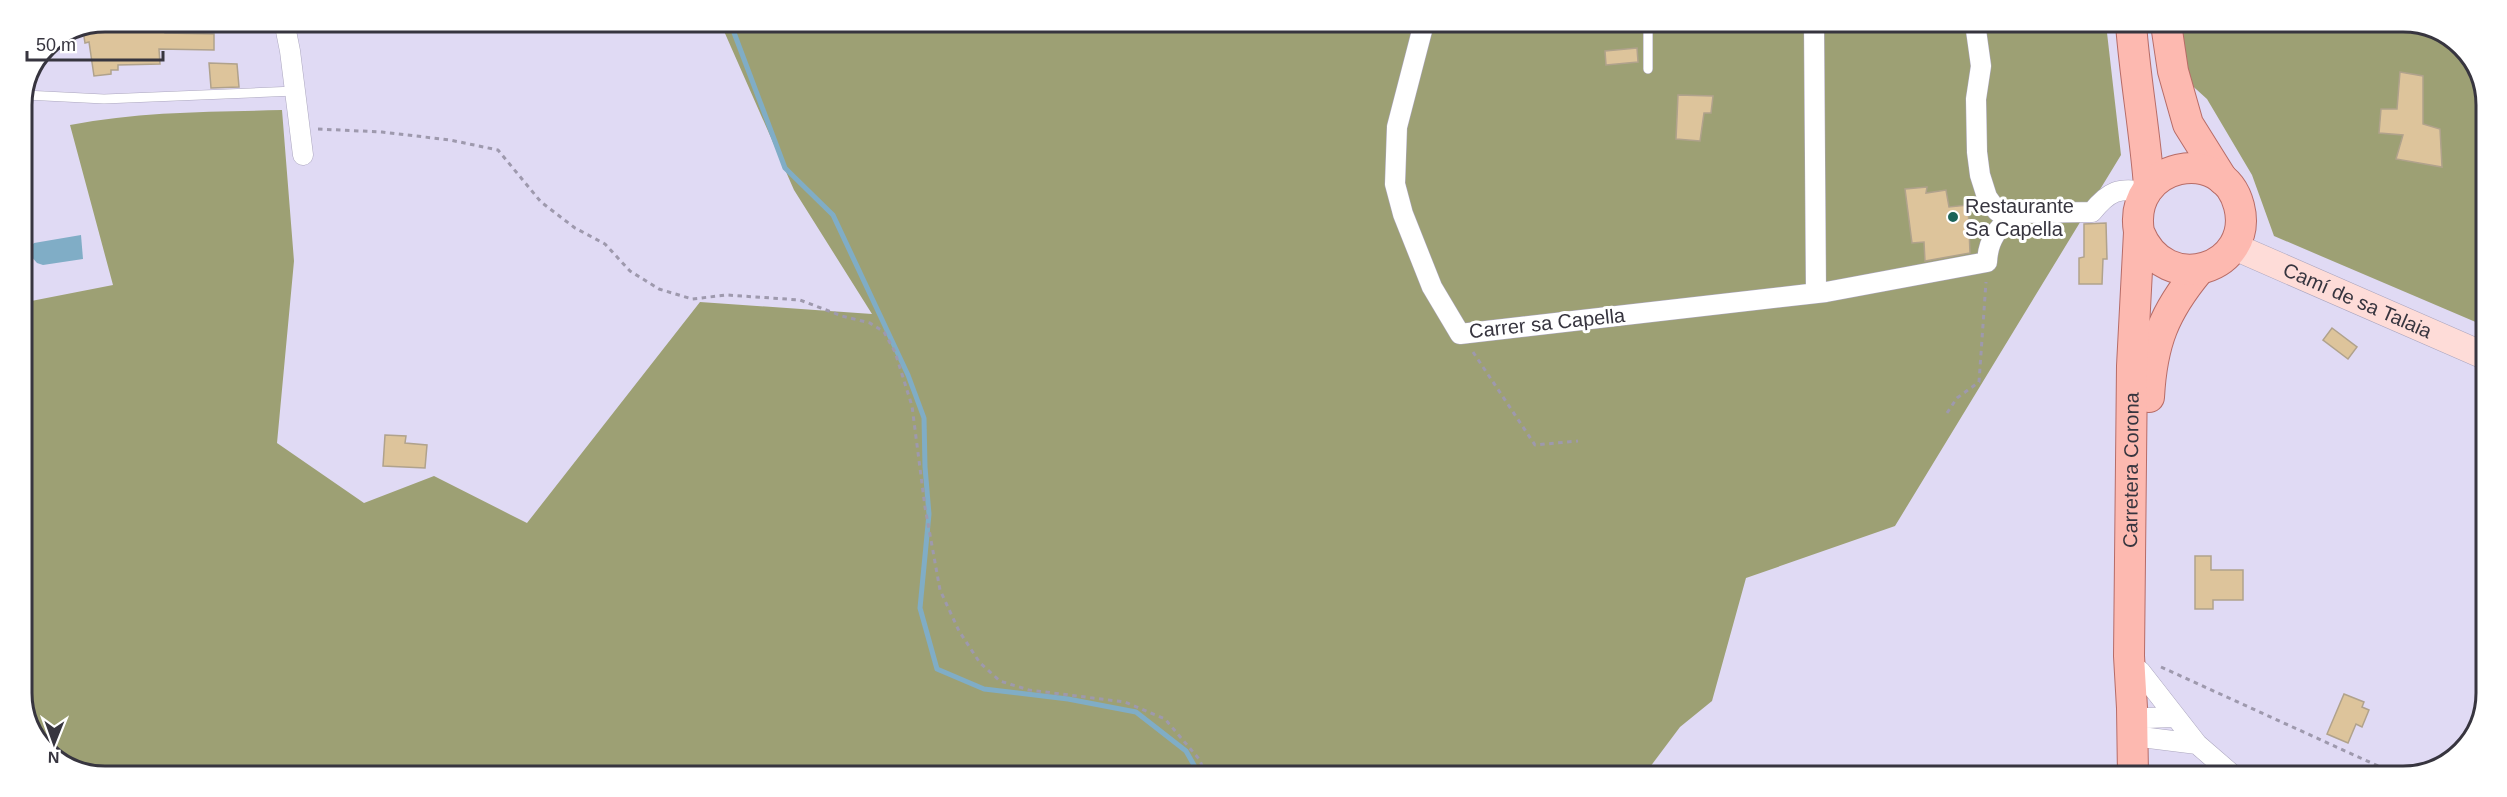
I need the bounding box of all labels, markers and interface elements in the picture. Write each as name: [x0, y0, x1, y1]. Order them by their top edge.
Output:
scale bar: [27, 24, 164, 62]
text: 50 m: [36, 35, 76, 55]
place label: Restaurante Sa Capella: [1965, 195, 2074, 240]
marker: Restaurante Sa Capella: [1946, 210, 1960, 224]
street label: Camí de sa Talaia: [2280, 258, 2436, 343]
street label: Carrer sa Capella: [1468, 304, 1627, 342]
street label: Carretera Corona: [2119, 391, 2143, 548]
north arrow: [24, 713, 84, 773]
text: N: [48, 749, 60, 766]

